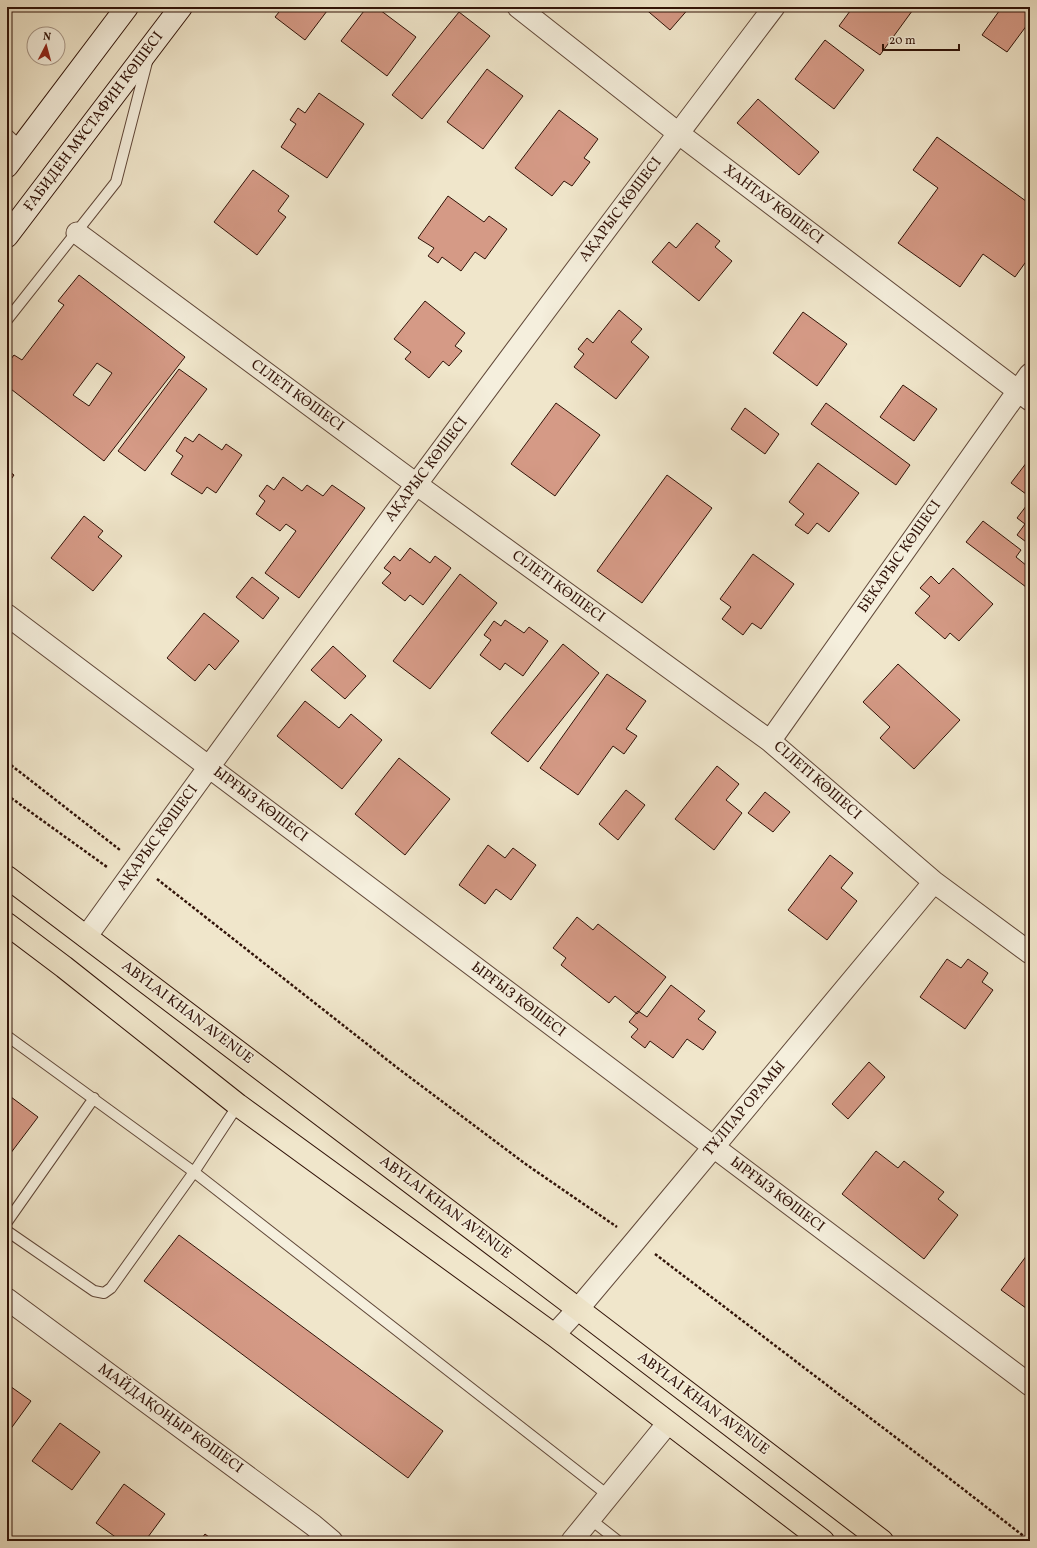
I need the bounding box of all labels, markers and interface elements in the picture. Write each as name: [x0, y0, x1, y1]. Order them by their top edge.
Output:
north arrow: [26, 26, 66, 66]
scale bar: [883, 26, 959, 52]
street label: ҒАБИДЕН МҰСТАФИН КӨШЕСІ: [19, 28, 169, 216]
text: N: [42, 30, 52, 45]
text: 20 m: [889, 33, 916, 49]
street label: АҚАРЫС КӨШЕСІ: [575, 153, 667, 267]
street label: ХАНТАУ КӨШЕСІ: [719, 160, 827, 250]
street label: СІЛЕТІ КӨШЕСІ: [246, 355, 348, 437]
street label: АҚАРЫС КӨШЕСІ: [381, 413, 473, 527]
street label: БЕКАРЫС КӨШЕСІ: [853, 496, 947, 618]
street label: СІЛЕТІ КӨШЕСІ: [507, 546, 609, 628]
street label: СІЛЕТІ КӨШЕСІ: [768, 737, 866, 825]
street label: ЫРҒЫЗ КӨШЕСІ: [208, 762, 312, 848]
street label: АҚАРЫС КӨШЕСІ: [112, 781, 204, 895]
street label: ABYLAI KHAN AVENUE: [117, 956, 257, 1070]
street label: ЫРҒЫЗ КӨШЕСІ: [466, 957, 570, 1043]
street label: ТҰЛПАР ОРАМЫ: [699, 1057, 791, 1161]
street label: ABYLAI KHAN AVENUE: [375, 1151, 515, 1265]
street label: ЫРҒЫЗ КӨШЕСІ: [725, 1152, 829, 1238]
street label: ABYLAI KHAN AVENUE: [633, 1347, 773, 1461]
street label: МАЙДАҚОҢЫР КӨШЕСІ: [93, 1359, 247, 1479]

